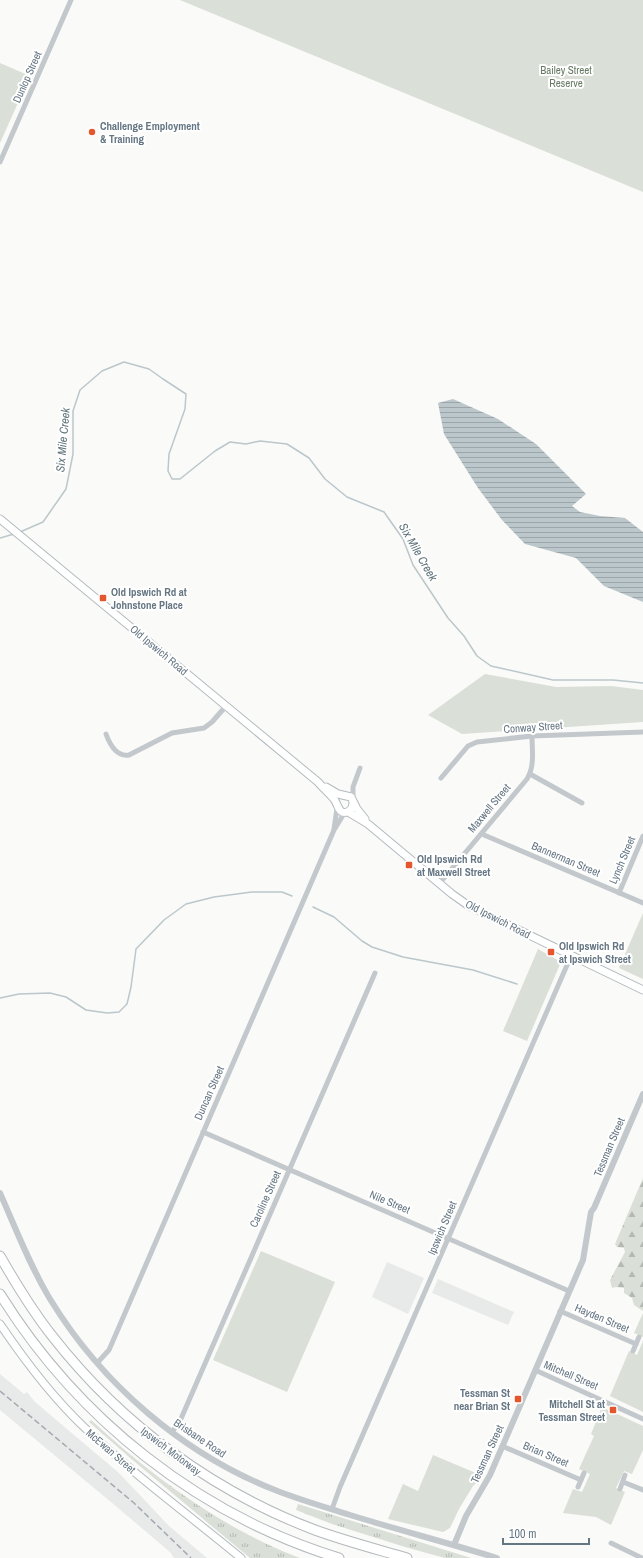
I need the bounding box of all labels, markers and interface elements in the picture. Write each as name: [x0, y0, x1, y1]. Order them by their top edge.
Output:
street label: Dunlop Street: [9, 49, 45, 105]
park label: Bailey Street Reserve: [540, 63, 592, 90]
place label: Challenge Employment & Training: [100, 119, 200, 146]
marker: Challenge Employment & Training: [87, 127, 97, 137]
water label: Six Mile Creek: [52, 406, 74, 473]
water label: Six Mile Creek: [395, 520, 442, 585]
place label: Old Ipswich Rd at Johnstone Place: [111, 585, 187, 612]
marker: Old Ipswich Rd at Johnstone Place: [98, 593, 108, 603]
street label: Old Ipswich Road: [127, 622, 191, 678]
street label: Conway Street: [503, 718, 563, 736]
street label: Maxwell Street: [465, 780, 514, 835]
street label: Lynch Street: [606, 834, 638, 886]
street label: Bannerman Street: [530, 838, 603, 880]
place label: Old Ipswich Rd at Maxwell Street: [417, 852, 490, 879]
marker: Old Ipswich Rd at Maxwell Street: [404, 860, 414, 870]
street label: Old Ipswich Road: [463, 897, 533, 941]
place label: Old Ipswich Rd at Ipswich Street: [559, 939, 631, 966]
marker: Old Ipswich Rd at Ipswich Street: [546, 947, 556, 957]
street label: Duncan Street: [191, 1063, 227, 1122]
street label: Tessman Street: [590, 1115, 628, 1179]
street label: Caroline Street: [246, 1168, 284, 1230]
street label: Nile Street: [368, 1187, 413, 1217]
street label: Ipswich Street: [424, 1199, 460, 1257]
street label: Hayden Street: [573, 1300, 632, 1336]
street label: Mitchell Street: [542, 1357, 601, 1393]
place label: Tessman St near Brian St: [454, 1386, 510, 1413]
marker: Tessman St near Brian St: [513, 1394, 523, 1404]
place label: Mitchell St at Tessman Street: [538, 1397, 605, 1424]
marker: Mitchell St at Tessman Street: [608, 1405, 618, 1415]
street label: Brisbane Road: [171, 1415, 229, 1461]
street label: Tessman Street: [467, 1422, 507, 1485]
street label: Ipswich Motorway: [138, 1424, 204, 1479]
street label: McEwan Street: [83, 1426, 139, 1477]
street label: Brian Street: [521, 1438, 571, 1470]
scale bar: [503, 1520, 589, 1546]
text: 100 m: [509, 1526, 536, 1542]

